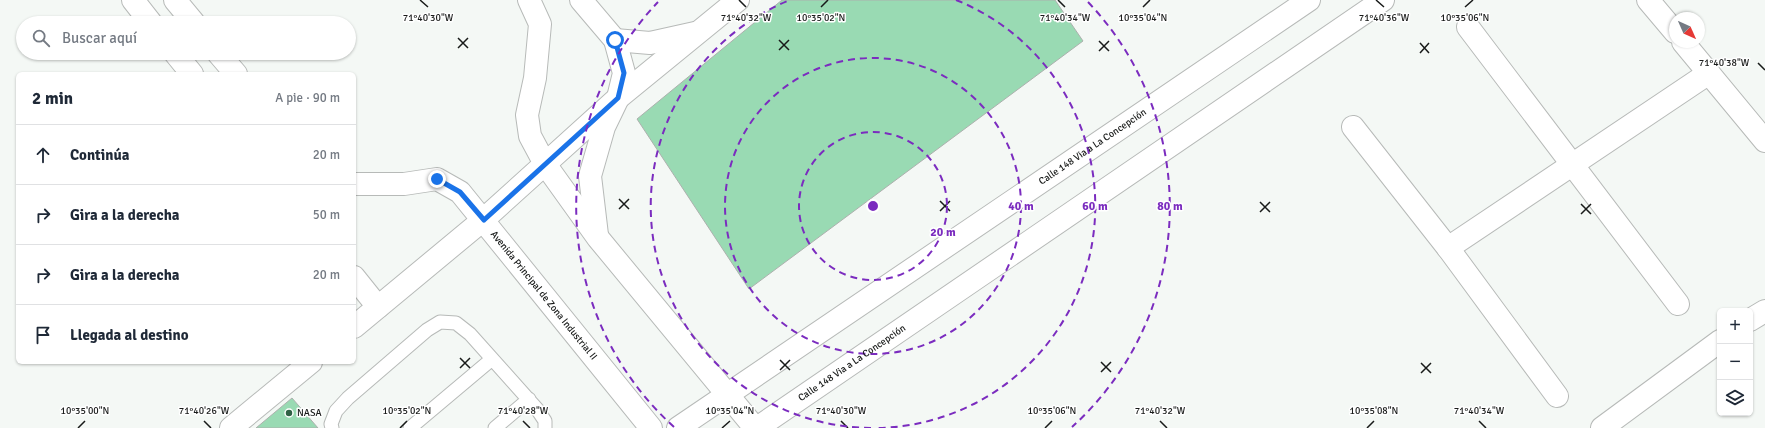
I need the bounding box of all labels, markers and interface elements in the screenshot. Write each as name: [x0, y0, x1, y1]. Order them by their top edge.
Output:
text: 71°40'30"W: [403, 12, 454, 24]
text: 71°40'32"W: [721, 12, 772, 24]
text: 10°35'02"N: [797, 12, 845, 24]
text: 71°40'34"W: [1040, 12, 1091, 24]
text: 10°35'04"N: [1119, 12, 1167, 24]
text: 71°40'36"W: [1359, 12, 1410, 24]
text: 10°35'06"N: [1441, 12, 1489, 24]
north arrow: [1669, 12, 1705, 48]
search box: [16, 16, 356, 60]
icon: search: [30, 27, 52, 49]
text: Buscar aquí: [62, 29, 137, 47]
route start: [606, 31, 624, 49]
text: 71°40'38"W: [1699, 57, 1750, 69]
text: 2 min: [32, 88, 73, 109]
text: A pie · 90 m: [275, 90, 340, 106]
street label: Calle 148 Via a La Concepción: [1036, 106, 1149, 188]
icon: ahead: [32, 144, 54, 166]
text: Continúa: [70, 146, 129, 164]
text: 20 m: [313, 147, 340, 163]
route end: [428, 170, 446, 188]
centre of rings: [866, 199, 880, 213]
text: 40 m: [1008, 199, 1034, 214]
text: 60 m: [1082, 199, 1108, 214]
text: 80 m: [1157, 199, 1183, 214]
icon: right: [32, 204, 54, 226]
text: Gira a la derecha: [70, 206, 180, 224]
text: 50 m: [313, 207, 340, 223]
text: 20 m: [930, 225, 956, 240]
street label: Avenida Principal de Zona Industrial II: [488, 229, 600, 362]
icon: right: [32, 264, 54, 286]
text: Gira a la derecha: [70, 266, 180, 284]
text: 20 m: [313, 267, 340, 283]
map controls: [1717, 308, 1753, 416]
button: +: [1717, 308, 1753, 344]
street label: Calle 148 Via a La Concepción: [796, 322, 908, 404]
icon: arrive: [32, 324, 54, 346]
text: Llegada al destino: [70, 326, 189, 344]
button: −: [1717, 344, 1753, 380]
button: layers: [1717, 380, 1753, 416]
text: 10°35'00"N: [61, 405, 109, 417]
text: 71°40'26"W: [179, 405, 230, 417]
text: 10°35'02"N: [383, 405, 431, 417]
text: 71°40'28"W: [498, 405, 549, 417]
text: 10°35'04"N: [706, 405, 754, 417]
text: 71°40'30"W: [816, 405, 867, 417]
text: 10°35'06"N: [1028, 405, 1076, 417]
text: 71°40'32"W: [1135, 405, 1186, 417]
text: 10°35'08"N: [1350, 405, 1398, 417]
text: 71°40'34"W: [1454, 405, 1505, 417]
place label: NASA: [297, 407, 322, 419]
marker: NASA: [284, 408, 294, 418]

